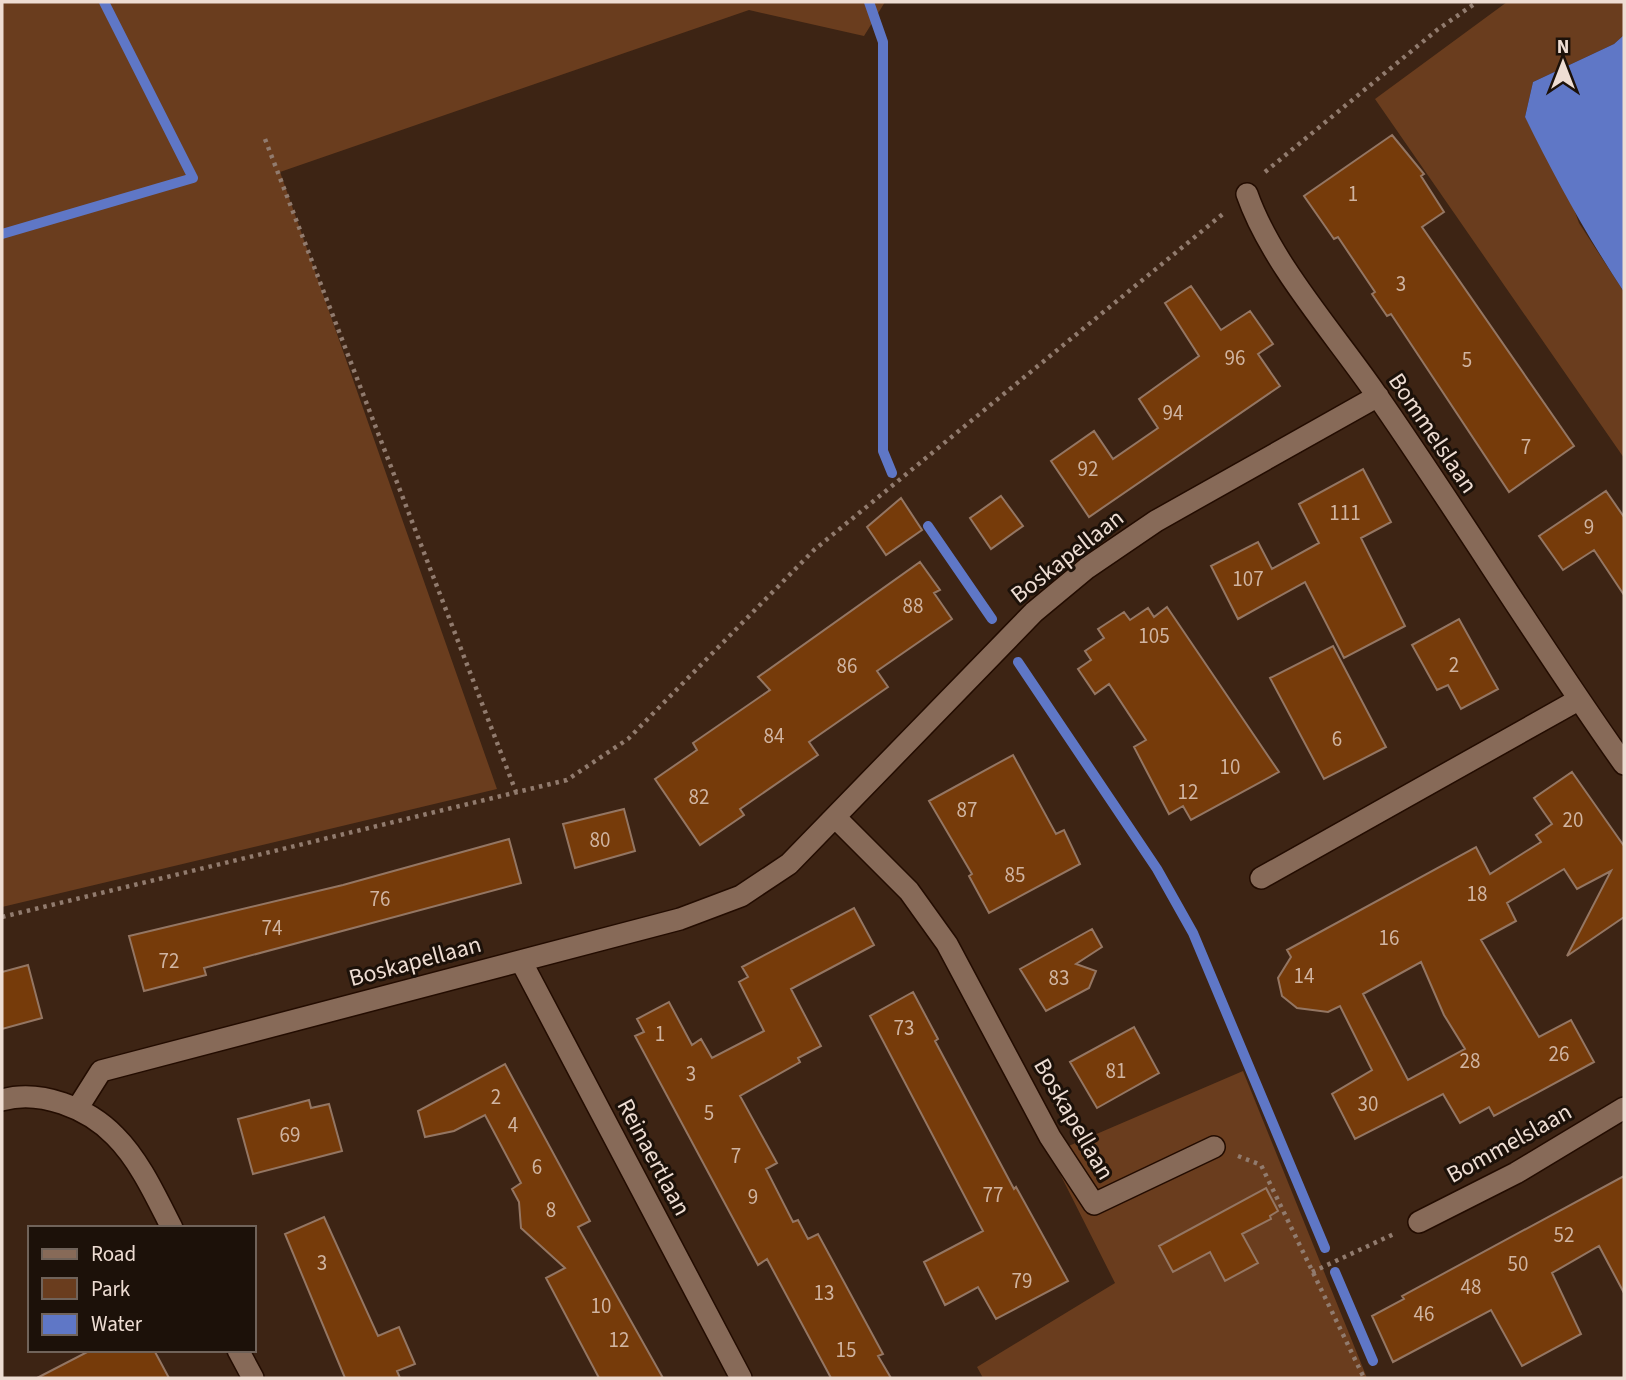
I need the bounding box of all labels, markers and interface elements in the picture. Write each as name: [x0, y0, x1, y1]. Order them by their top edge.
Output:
north arrow: [1528, 28, 1598, 98]
text: N: [1557, 34, 1569, 61]
house number: 1: [1348, 179, 1358, 209]
house number: 3: [1396, 269, 1406, 299]
house number: 96: [1225, 343, 1245, 373]
house number: 5: [1462, 345, 1472, 375]
street label: Bommelslaan: [1379, 366, 1486, 500]
house number: 94: [1163, 398, 1183, 428]
house number: 7: [1521, 432, 1531, 462]
house number: 92: [1078, 454, 1098, 484]
house number: 111: [1329, 498, 1361, 528]
street label: Boskapellaan: [1003, 501, 1132, 612]
house number: 9: [1584, 512, 1594, 542]
house number: 107: [1232, 564, 1264, 594]
house number: 88: [903, 591, 923, 621]
house number: 105: [1138, 621, 1170, 651]
house number: 2: [1449, 650, 1459, 680]
house number: 86: [837, 651, 857, 681]
house number: 84: [764, 721, 784, 751]
house number: 6: [1332, 724, 1342, 754]
house number: 10: [1220, 752, 1240, 782]
house number: 12: [1178, 777, 1198, 807]
house number: 82: [689, 782, 709, 812]
house number: 87: [957, 795, 977, 825]
house number: 20: [1563, 805, 1583, 835]
house number: 80: [590, 825, 610, 855]
house number: 85: [1005, 860, 1025, 890]
house number: 18: [1467, 879, 1487, 909]
house number: 76: [370, 884, 390, 914]
house number: 74: [262, 913, 282, 943]
house number: 16: [1379, 923, 1399, 953]
street label: Boskapellaan: [345, 927, 485, 996]
house number: 72: [159, 946, 179, 976]
house number: 14: [1294, 961, 1314, 991]
house number: 83: [1049, 963, 1069, 993]
house number: 73: [894, 1013, 914, 1043]
house number: 1: [655, 1019, 665, 1049]
house number: 26: [1549, 1039, 1569, 1069]
house number: 28: [1460, 1046, 1480, 1076]
street label: Boskapellaan: [1024, 1052, 1123, 1187]
house number: 81: [1106, 1056, 1126, 1086]
house number: 3: [686, 1059, 696, 1089]
house number: 2: [491, 1082, 501, 1112]
house number: 30: [1358, 1089, 1378, 1119]
street label: Reinaertlaan: [608, 1092, 699, 1222]
street label: Bommelslaan: [1440, 1095, 1578, 1192]
house number: 5: [704, 1098, 714, 1128]
house number: 4: [508, 1110, 518, 1140]
house number: 69: [280, 1120, 300, 1150]
house number: 7: [731, 1141, 741, 1171]
house number: 6: [532, 1152, 542, 1182]
house number: 77: [983, 1180, 1003, 1210]
house number: 9: [748, 1182, 758, 1212]
house number: 8: [546, 1195, 556, 1225]
house number: 52: [1554, 1220, 1574, 1250]
legend: [28, 1226, 256, 1352]
text: Road: [91, 1239, 136, 1269]
house number: 3: [317, 1248, 327, 1278]
house number: 50: [1508, 1249, 1528, 1279]
house number: 79: [1012, 1266, 1032, 1296]
house number: 48: [1461, 1272, 1481, 1302]
text: Park: [91, 1274, 131, 1304]
house number: 13: [814, 1278, 834, 1308]
house number: 10: [591, 1291, 611, 1321]
house number: 46: [1414, 1299, 1434, 1329]
text: Water: [91, 1309, 143, 1339]
house number: 12: [609, 1325, 629, 1355]
house number: 15: [836, 1335, 856, 1365]

